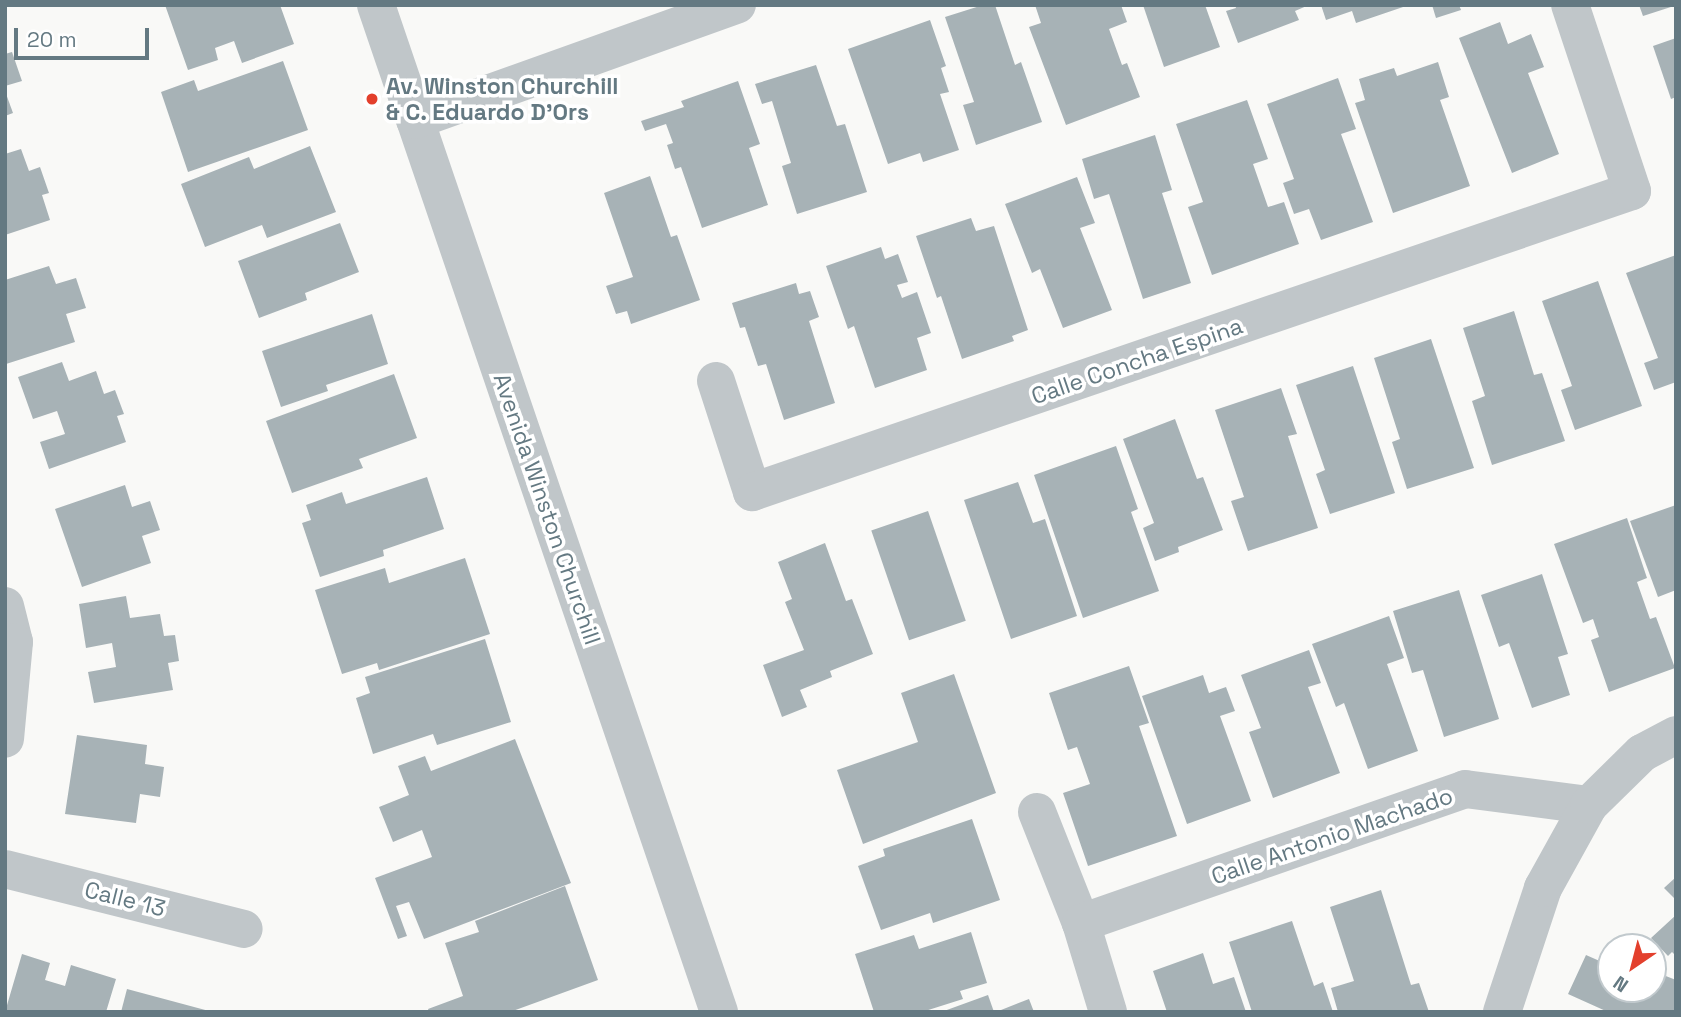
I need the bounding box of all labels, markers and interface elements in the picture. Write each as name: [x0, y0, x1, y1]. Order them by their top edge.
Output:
scale bar: [18, 14, 152, 58]
text: 20 m: [27, 26, 77, 53]
place label: Av. Winston Churchill & C. Eduardo D'Ors: [386, 72, 619, 126]
marker: Av. Winston Churchill & C. Eduardo D'Ors: [364, 91, 380, 107]
street label: Calle Concha Espina: [1028, 312, 1246, 410]
street label: Avenida Winston Churchill: [488, 370, 606, 648]
street label: Calle Antonio Machado: [1207, 782, 1457, 890]
street label: Calle 13: [82, 876, 168, 922]
north arrow: [1597, 933, 1667, 1003]
text: N: [1608, 970, 1633, 998]

